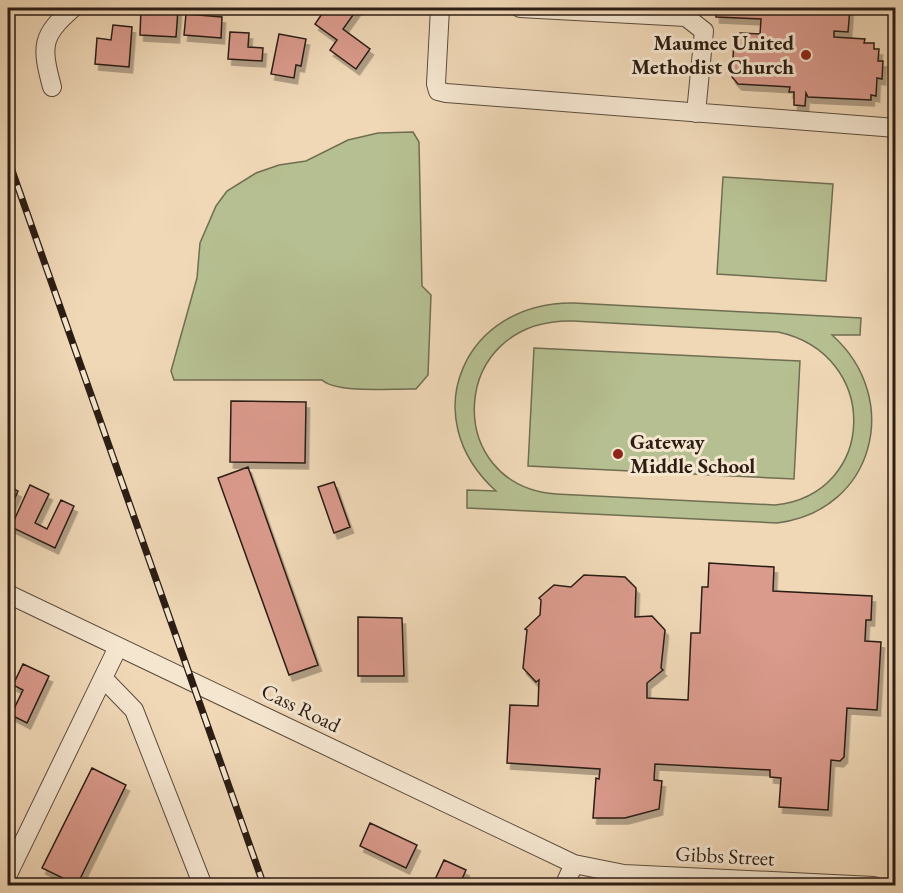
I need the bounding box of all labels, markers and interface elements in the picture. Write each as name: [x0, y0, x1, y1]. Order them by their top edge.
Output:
place label: Maumee United Methodist Church: [631, 29, 794, 80]
marker: Maumee United Methodist Church: [799, 48, 813, 62]
place label: Gateway Middle School: [630, 428, 755, 479]
marker: Gateway Middle School: [611, 447, 625, 461]
street label: Cass Road: [257, 677, 346, 738]
street label: Gibbs Street: [675, 839, 776, 872]

